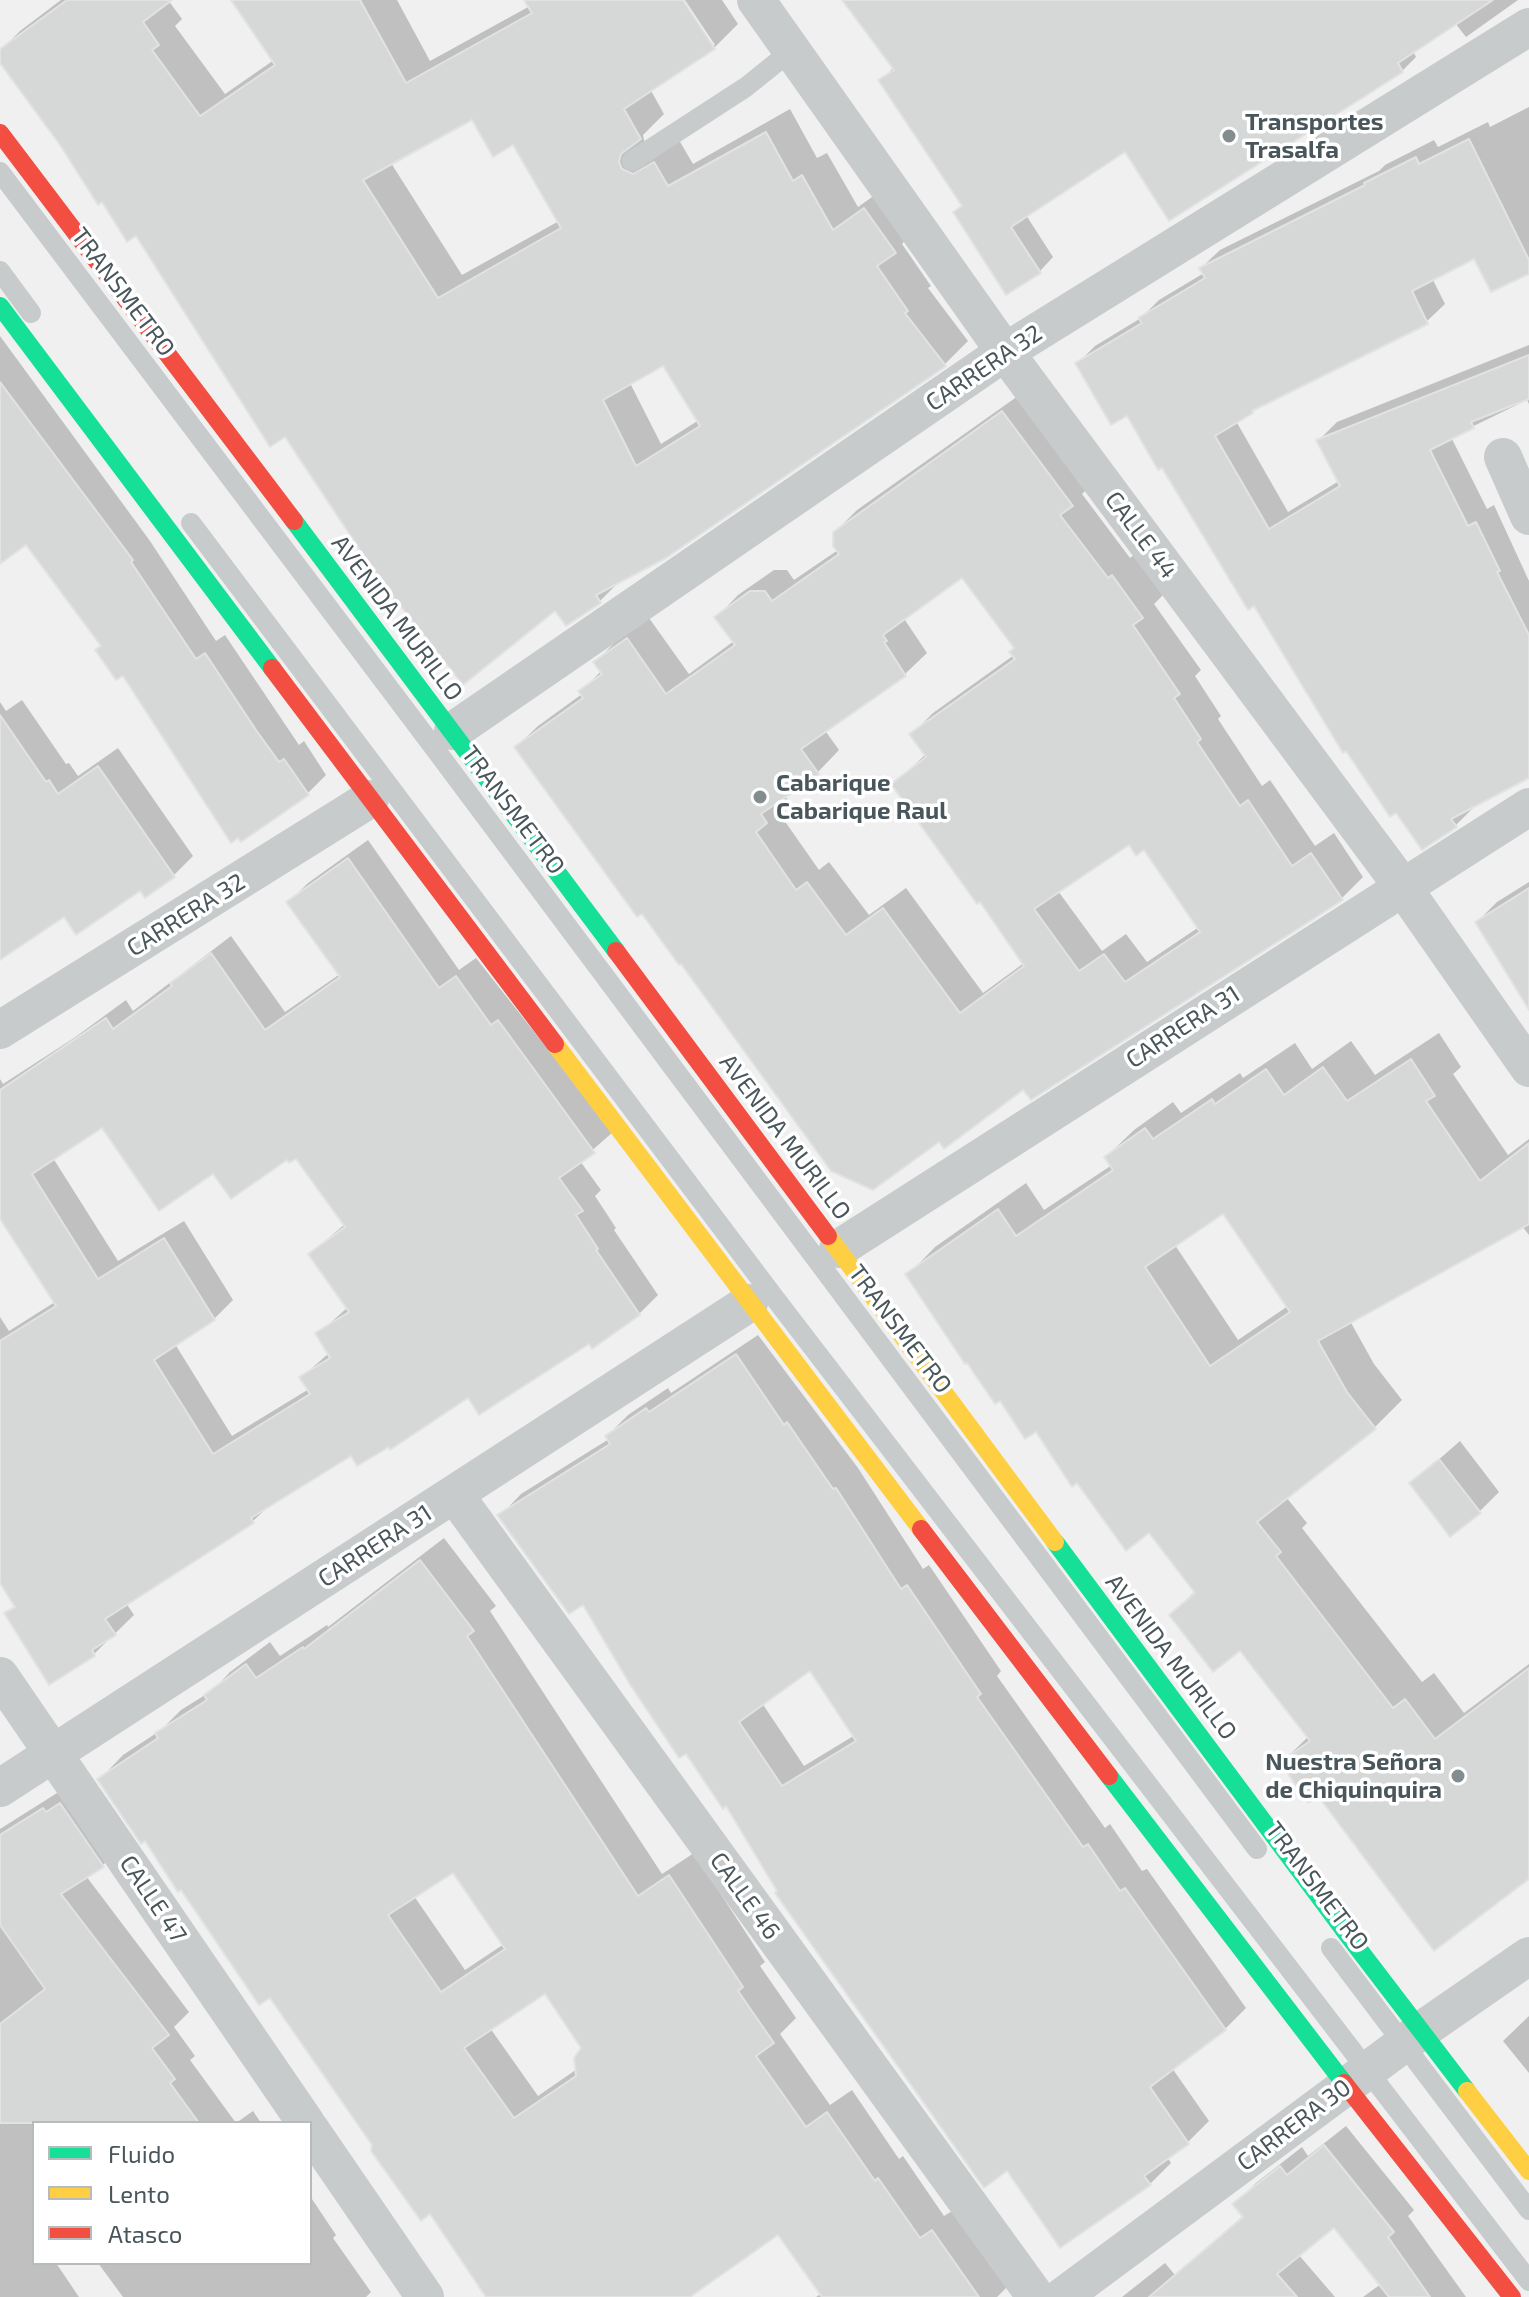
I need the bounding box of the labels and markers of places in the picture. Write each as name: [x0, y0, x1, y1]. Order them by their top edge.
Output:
place label: Transportes Trasalfa: [1245, 108, 1384, 164]
marker: Transportes Trasalfa: [1220, 127, 1238, 145]
place label: Cabarique Cabarique Raul: [776, 769, 947, 825]
marker: Cabarique Cabarique Raul: [751, 788, 769, 806]
place label: Nuestra Señora de Chiquinquira: [1265, 1748, 1442, 1804]
marker: Nuestra Señora de Chiquinquira: [1449, 1767, 1467, 1785]

